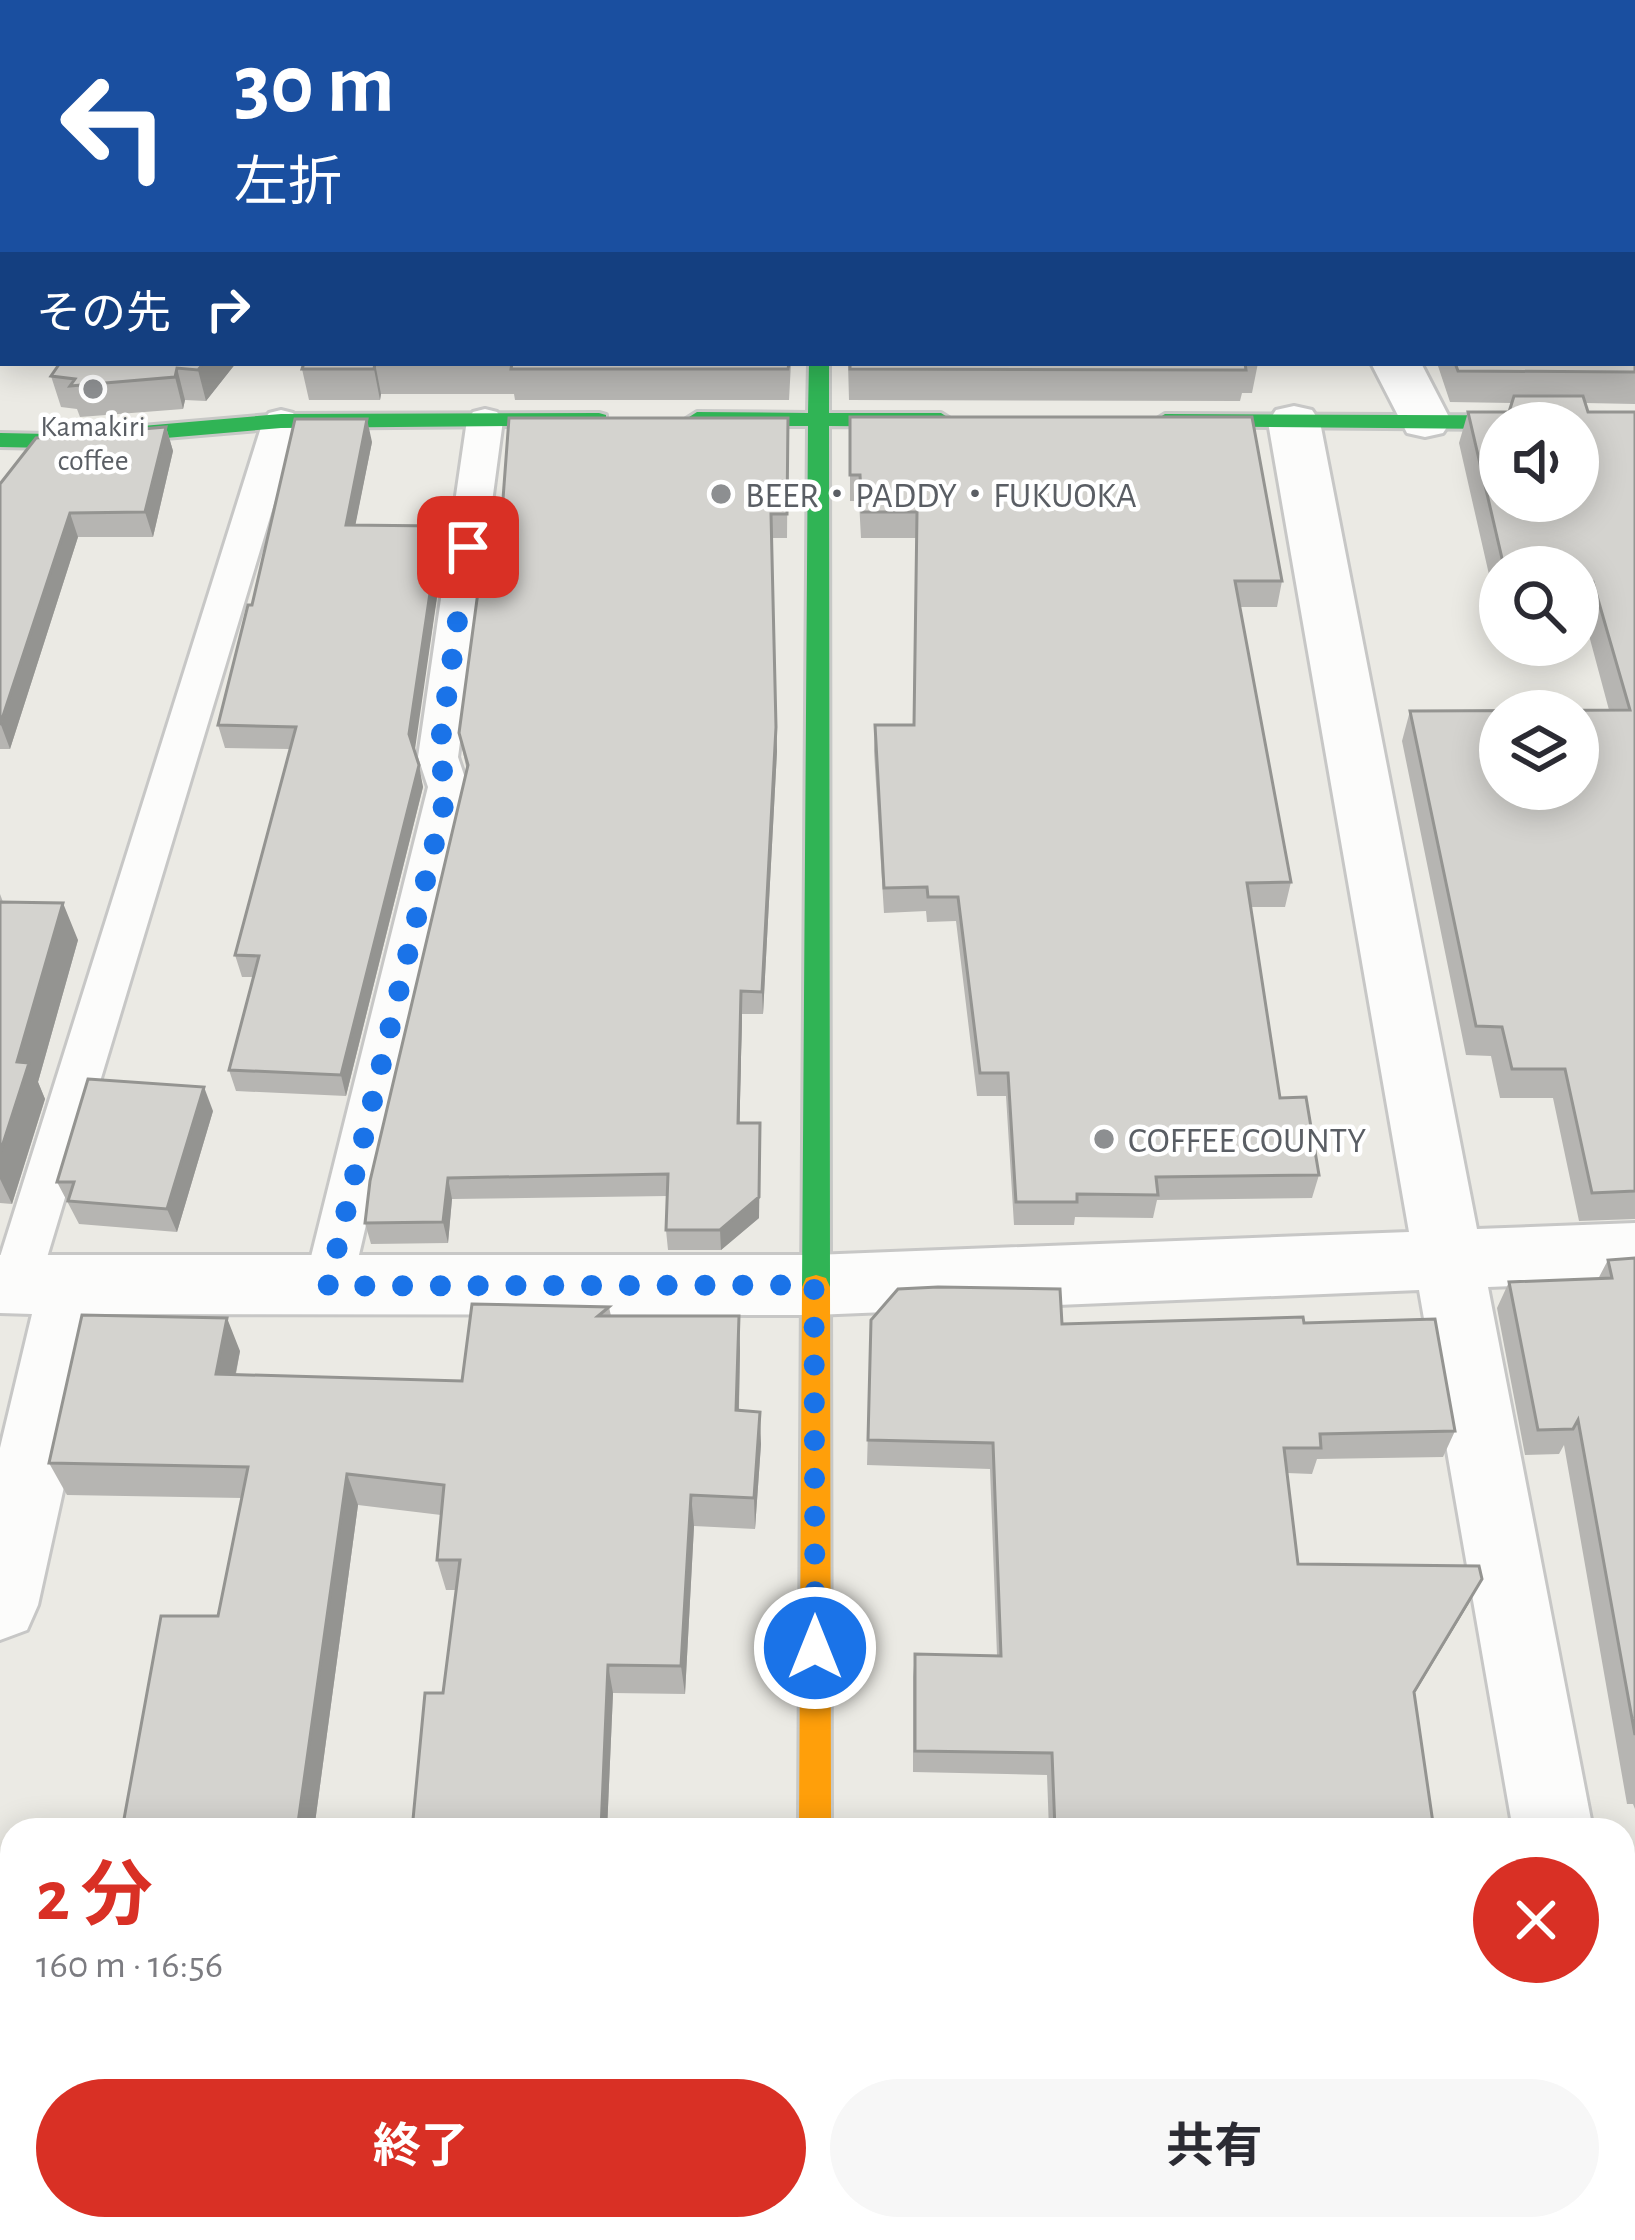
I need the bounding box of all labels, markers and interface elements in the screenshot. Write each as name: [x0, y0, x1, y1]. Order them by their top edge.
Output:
text: 30 m: [234, 44, 394, 128]
icon: left: [36, 48, 192, 204]
text: 左折: [234, 157, 342, 211]
icon: right: [195, 276, 261, 342]
text: その先: [36, 292, 171, 337]
marker: Kamakiri coffee: [80, 376, 106, 402]
map controls: [1479, 402, 1599, 810]
button: sound: [1479, 402, 1599, 522]
place label: Kamakiri coffee: [40, 412, 146, 476]
place label: BEER・PADDY・FUKUOKA: [745, 478, 1137, 514]
marker: BEER・PADDY・FUKUOKA: [708, 481, 734, 507]
pin: [417, 496, 519, 598]
icon: arrive: [435, 514, 501, 580]
button: search: [1479, 546, 1599, 666]
button: layers: [1479, 690, 1599, 810]
place label: COFFEE COUNTY: [1128, 1123, 1366, 1159]
marker: COFFEE COUNTY: [1091, 1126, 1117, 1152]
position arrow: [752, 1585, 878, 1711]
button: close: [1473, 1857, 1599, 1983]
text: 2 分: [36, 1861, 153, 1933]
text: 160 m · 16:56: [36, 1946, 223, 1985]
button: 終了: [36, 2079, 806, 2217]
button: 共有: [830, 2079, 1599, 2217]

